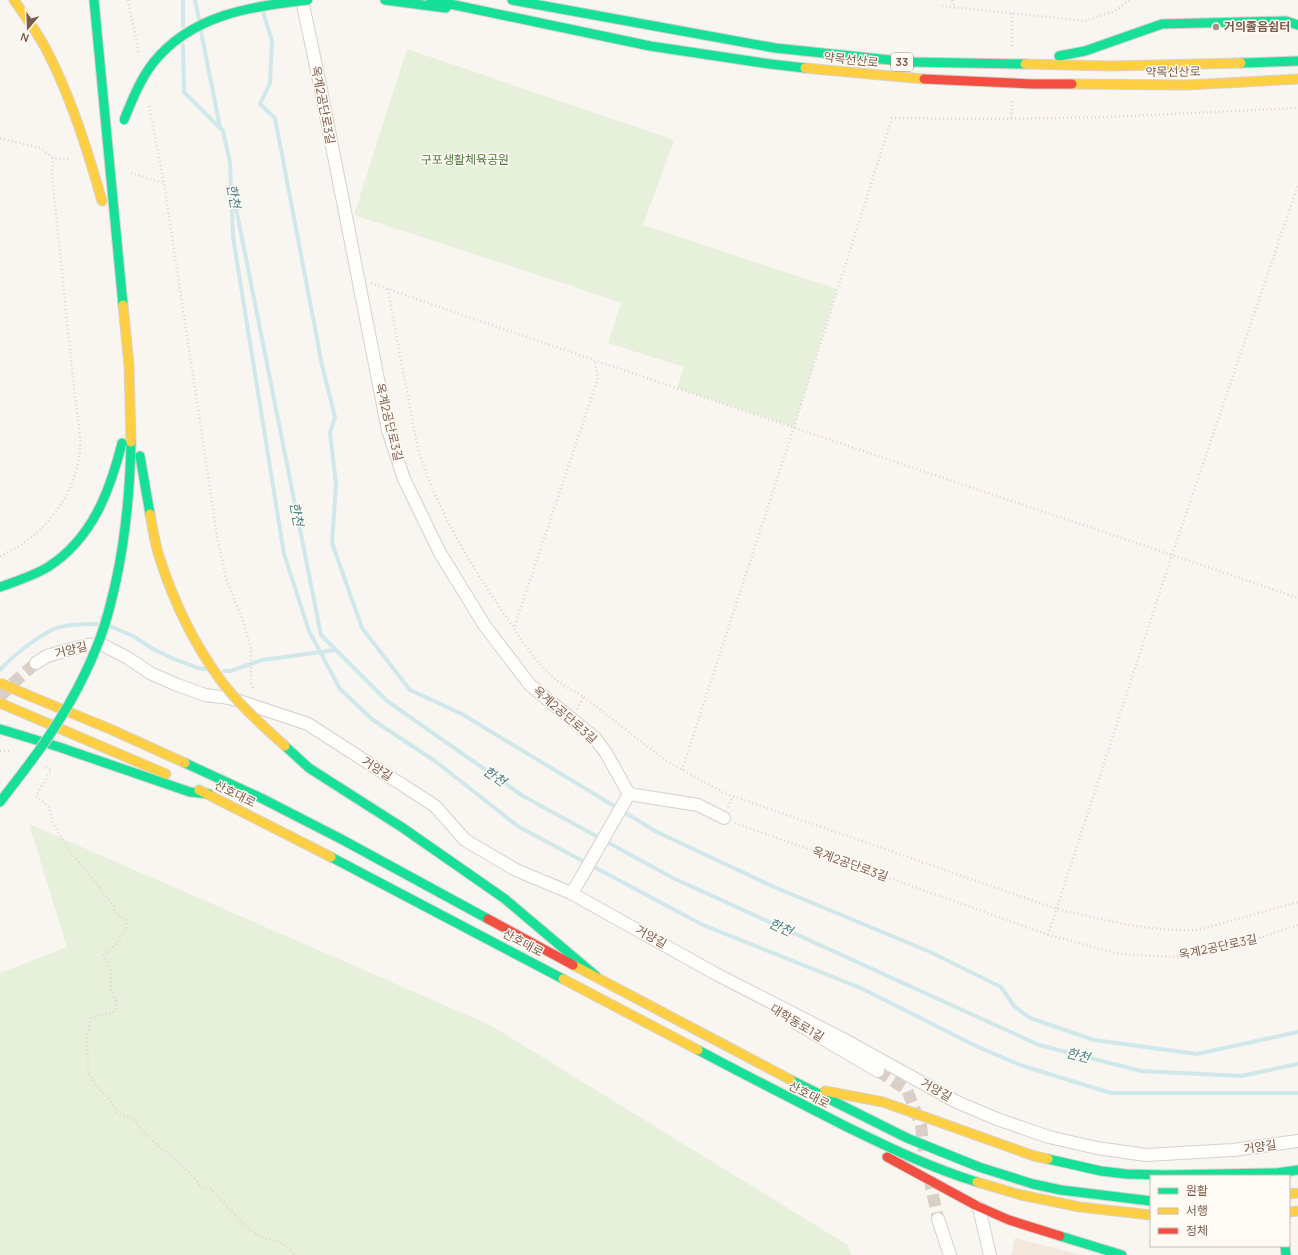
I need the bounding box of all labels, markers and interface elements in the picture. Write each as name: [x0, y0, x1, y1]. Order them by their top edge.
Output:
north arrow: [8, 8, 48, 48]
place label: 거의졸음쉼터: [1224, 18, 1290, 35]
marker: 거의졸음쉼터: [1211, 22, 1221, 32]
text: N: [18, 30, 31, 46]
street label: 약목선산로: [823, 48, 879, 71]
road number: 33: [891, 53, 913, 71]
street label: 약목선산로: [1145, 63, 1201, 80]
street label: 옥계2공단로3길: [308, 64, 339, 146]
park label: 구포생활체육공원: [421, 151, 509, 168]
water label: 한천: [223, 183, 245, 210]
street label: 옥계2공단로3길: [372, 381, 407, 463]
water label: 한천: [286, 501, 308, 528]
street label: 거양길: [53, 637, 89, 662]
street label: 옥계2공단로3길: [530, 682, 601, 747]
street label: 거양길: [359, 752, 396, 785]
water label: 한천: [480, 762, 511, 791]
street label: 산호대로: [212, 776, 259, 811]
street label: 옥계2공단로3길: [810, 842, 891, 885]
water label: 한천: [766, 914, 797, 941]
street label: 거양길: [633, 921, 670, 952]
street label: 산호대로: [500, 925, 547, 960]
street label: 옥계2공단로3길: [1177, 930, 1259, 963]
street label: 대학동로1길: [767, 1000, 827, 1045]
water label: 한천: [1064, 1043, 1093, 1067]
street label: 거양길: [918, 1074, 955, 1105]
street label: 산호대로: [786, 1077, 833, 1112]
street label: 거양길: [1242, 1136, 1278, 1157]
legend: [1150, 1175, 1290, 1247]
text: 원활: [1186, 1182, 1208, 1199]
text: 서행: [1186, 1202, 1208, 1219]
text: 정체: [1186, 1222, 1208, 1239]

